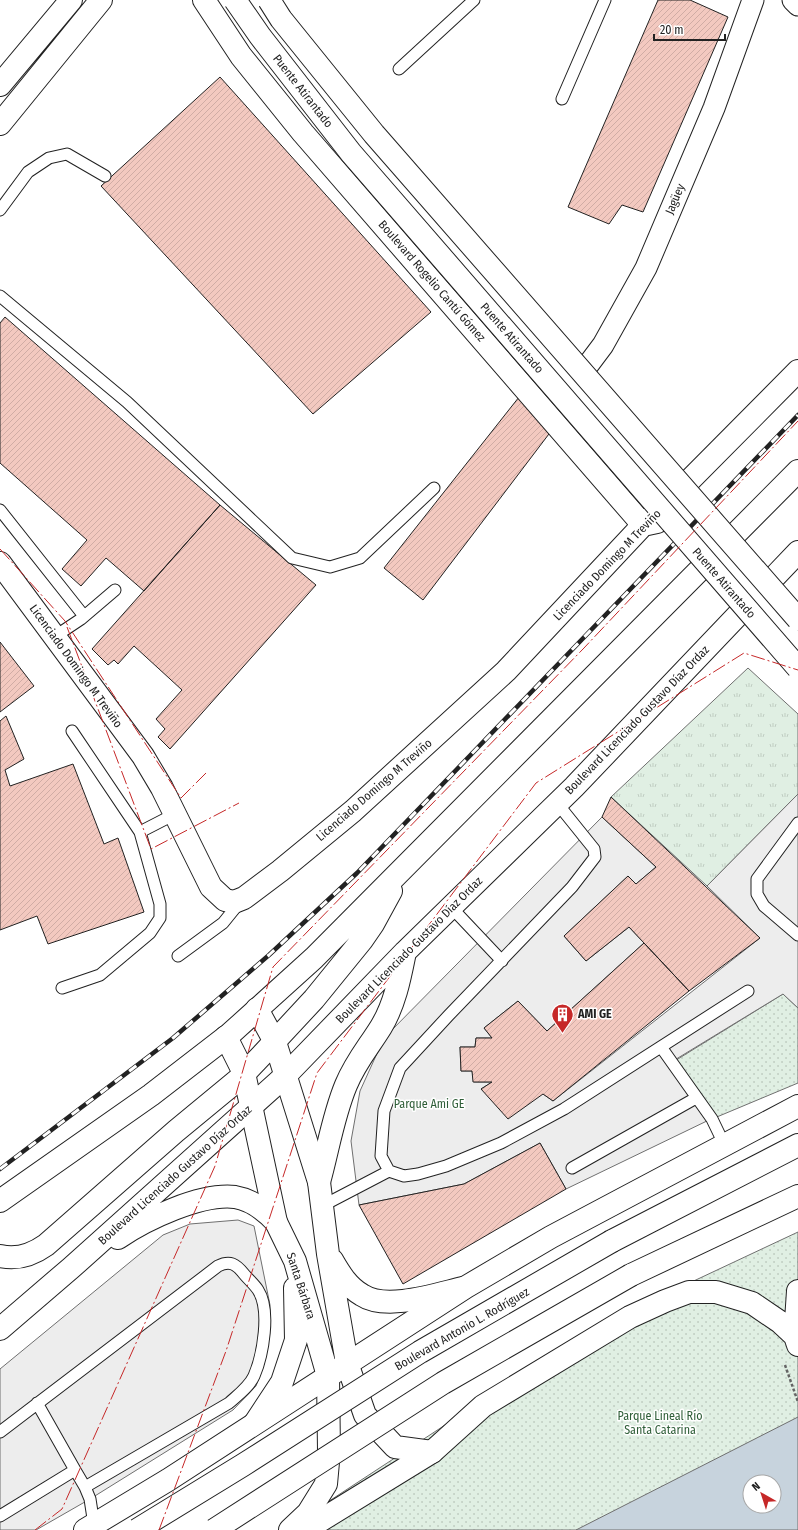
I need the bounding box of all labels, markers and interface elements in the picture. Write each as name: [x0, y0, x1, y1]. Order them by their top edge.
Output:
scale bar: [654, 16, 725, 42]
text: 20 m: [660, 23, 684, 37]
street label: Puente Atirantado: [270, 52, 336, 130]
street label: Jagüey: [662, 181, 688, 216]
street label: Boulevard Rogelio Cantú Gómez: [376, 218, 489, 345]
street label: Puente Atirantado: [478, 300, 546, 376]
street label: Licenciado Domingo M Treviño: [550, 507, 664, 623]
street label: Puente Atirantado: [690, 545, 758, 621]
street label: Licenciado Domingo M Treviño: [27, 602, 125, 730]
street label: Boulevard Licenciado Gustavo Díaz Ordaz: [562, 642, 712, 797]
street label: Licenciado Domingo M Treviño: [313, 736, 435, 844]
street label: Boulevard Licenciado Gustavo Díaz Ordaz: [333, 874, 485, 1026]
building icon: AMI GE: [549, 1001, 575, 1034]
place label: AMI GE: [577, 1007, 612, 1021]
park label: Parque Ami GE: [394, 1097, 465, 1111]
street label: Boulevard Licenciado Gustavo Díaz Ordaz: [95, 1102, 255, 1248]
street label: Santa Bárbara: [284, 1251, 318, 1321]
street label: Boulevard Antonio L. Rodríguez: [392, 1285, 532, 1373]
park label: Parque Lineal Río Santa Catarina: [618, 1409, 702, 1437]
north arrow: [742, 1474, 782, 1514]
text: N: [749, 1479, 763, 1494]

